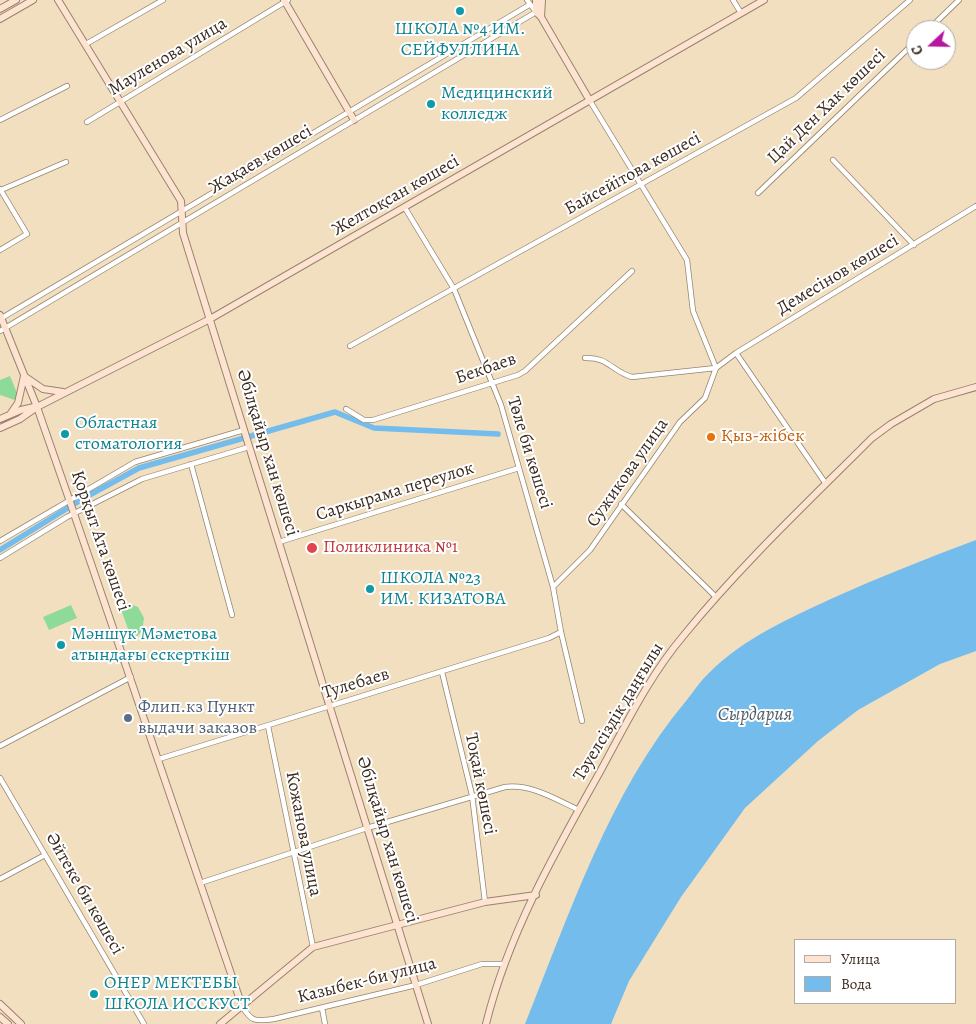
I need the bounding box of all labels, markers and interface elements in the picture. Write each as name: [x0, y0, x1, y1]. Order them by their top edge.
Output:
marker: ШКОЛА №4 ИМ. СЕЙФУЛЛИНА: [454, 5, 466, 17]
street label: Мауленова улица: [105, 13, 231, 101]
place label: ШКОЛА №4 ИМ. СЕЙФУЛЛИНА: [394, 19, 526, 62]
north arrow: [906, 20, 956, 70]
text: С: [907, 43, 928, 58]
street label: Цай Ден Хак көшесі: [763, 45, 891, 169]
place label: Медицинский колледж: [441, 83, 553, 126]
marker: Медицинский колледж: [425, 98, 437, 110]
street label: Жақаев көшесі: [206, 121, 316, 199]
street label: Байсейітова көшесі: [561, 128, 705, 220]
street label: Желтоқсан көшесі: [329, 151, 463, 241]
street label: Демесінов көшесі: [773, 230, 903, 320]
street label: Бекбаев: [453, 349, 519, 389]
street label: Әбілқайыр хан көшесі: [231, 367, 303, 539]
street label: Төле би көшесі: [502, 394, 556, 512]
place label: Областная стоматология: [75, 413, 182, 456]
street label: Сужикова улица: [583, 414, 673, 532]
place label: Қыз-жібек: [721, 426, 805, 448]
marker: Областная стоматология: [59, 428, 71, 440]
marker: Қыз-жібек: [705, 431, 717, 443]
street label: Саркырама переулок: [314, 458, 476, 526]
street label: Қорқыт Ата көшесі: [66, 468, 134, 614]
place label: Поликлиника №1: [323, 537, 458, 559]
marker: Поликлиника №1: [305, 541, 319, 555]
place label: ШКОЛА №23 ИМ. КИЗАТОВА: [380, 568, 506, 610]
marker: ШКОЛА №23 ИМ. КИЗАТОВА: [364, 583, 376, 595]
place label: Мәншүк Мәметова атындағы ескерткіш: [71, 624, 230, 666]
marker: Мәншүк Мәметова атындағы ескерткіш: [55, 639, 67, 651]
street label: Тәуелсіздік даңғылы: [569, 639, 669, 785]
street label: Тулебаев: [320, 664, 392, 704]
place label: Флип.кз Пункт выдачи заказов: [138, 697, 257, 740]
water label: Сырдария: [718, 704, 792, 726]
marker: Флип.кз Пункт выдачи заказов: [122, 712, 134, 724]
street label: Тоқай көшесі: [460, 731, 500, 837]
street label: Әбілқайыр хан көшесі: [351, 754, 423, 926]
street label: Кожанова улица: [280, 770, 326, 898]
street label: Әйтеке би көшесі: [40, 829, 128, 959]
legend: [794, 939, 956, 1004]
text: Улица: [841, 949, 880, 969]
street label: Казыбек-би улица: [295, 953, 439, 1009]
place label: ОНЕР МЕКТЕБЫ ШКОЛА ИССКУСТ: [104, 973, 250, 1016]
text: Вода: [841, 974, 872, 994]
marker: ОНЕР МЕКТЕБЫ ШКОЛА ИССКУСТ: [88, 988, 100, 1000]

